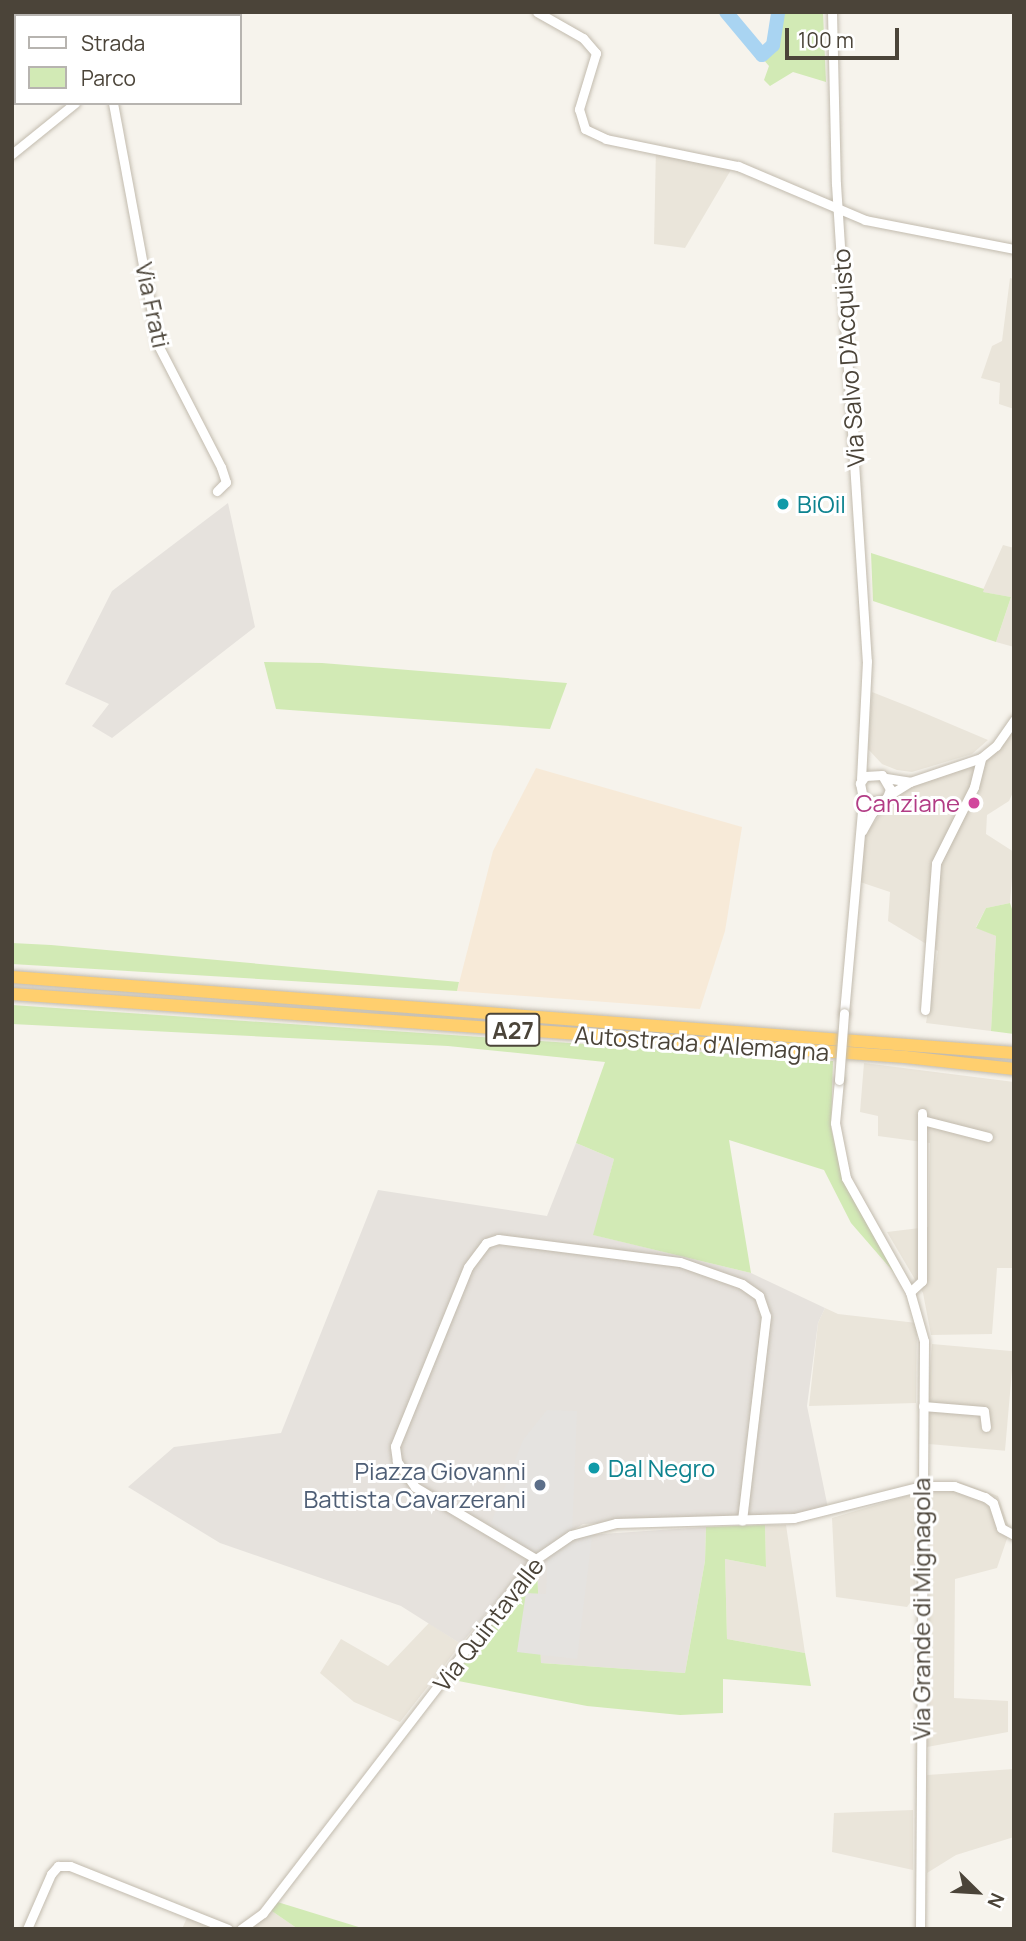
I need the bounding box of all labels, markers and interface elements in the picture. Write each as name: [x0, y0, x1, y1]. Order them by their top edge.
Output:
legend: [14, 14, 242, 105]
scale bar: [788, 14, 902, 58]
text: 100 m: [798, 26, 854, 54]
text: Strada: [81, 29, 145, 57]
text: Parco: [81, 64, 136, 92]
street label: Via Salvo D'Acquisto: [826, 248, 870, 468]
street label: Via Frati: [130, 260, 176, 350]
place label: BiOil: [797, 490, 846, 518]
marker: BiOil: [775, 496, 791, 512]
place label: Canziane: [855, 789, 960, 817]
marker: Canziane: [966, 795, 982, 811]
road number: A27: [485, 1010, 541, 1050]
street label: Autostrada d'Alemagna: [574, 1020, 830, 1066]
place label: Dal Negro: [608, 1454, 715, 1482]
place label: Piazza Giovanni Battista Cavarzerani: [304, 1457, 526, 1513]
marker: Dal Negro: [586, 1460, 602, 1476]
marker: Piazza Giovanni Battista Cavarzerani: [532, 1477, 548, 1493]
street label: Via Grande di Mignagola: [907, 1478, 935, 1740]
street label: Via Quintavalle: [427, 1551, 549, 1697]
north arrow: [942, 1857, 1012, 1927]
text: N: [982, 1889, 1011, 1912]

